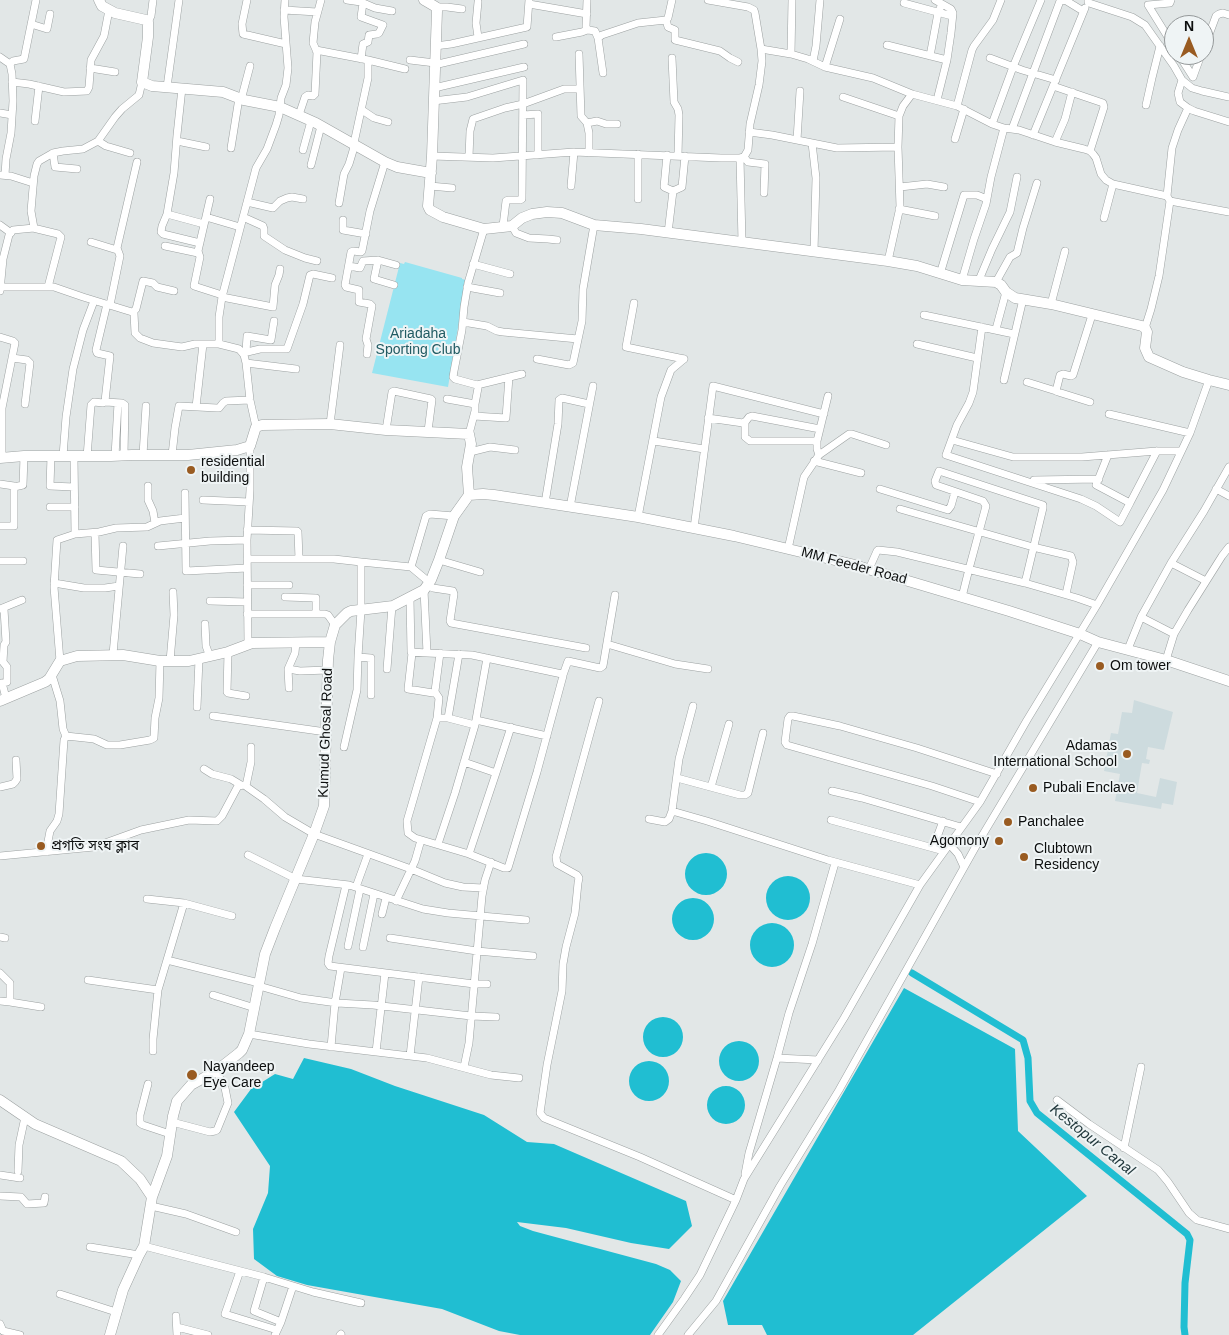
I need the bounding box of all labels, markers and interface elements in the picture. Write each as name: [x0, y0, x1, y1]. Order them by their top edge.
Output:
north arrow: [1164, 15, 1214, 65]
text: N: [1184, 18, 1194, 34]
park label: Ariadaha Sporting Club: [376, 326, 460, 358]
place label: residential building: [201, 454, 265, 487]
marker: residential building: [185, 464, 197, 476]
street label: MM Feeder Road: [799, 544, 909, 588]
place label: Om tower: [1110, 658, 1171, 674]
marker: Om tower: [1094, 660, 1106, 672]
street label: Kumud Ghosal Road: [315, 668, 337, 798]
place label: Adamas International School: [993, 738, 1117, 770]
marker: Adamas International School: [1121, 748, 1133, 760]
place label: Pubali Enclave: [1043, 780, 1136, 796]
marker: Pubali Enclave: [1027, 782, 1039, 794]
place label: Panchalee: [1018, 814, 1084, 830]
marker: Panchalee: [1002, 816, 1014, 828]
place label: Agomony: [930, 833, 989, 849]
marker: Agomony: [993, 835, 1005, 847]
place label: প্রগতি সংঘ ক্লাব: [51, 838, 139, 854]
marker: প্রগতি সংঘ ক্লাব: [35, 840, 47, 852]
place label: Clubtown Residency: [1034, 841, 1099, 874]
marker: Clubtown Residency: [1018, 851, 1030, 863]
place label: Nayandeep Eye Care: [203, 1059, 275, 1092]
marker: Nayandeep Eye Care: [185, 1068, 199, 1082]
water label: Kestopur Canal: [1046, 1100, 1138, 1180]

